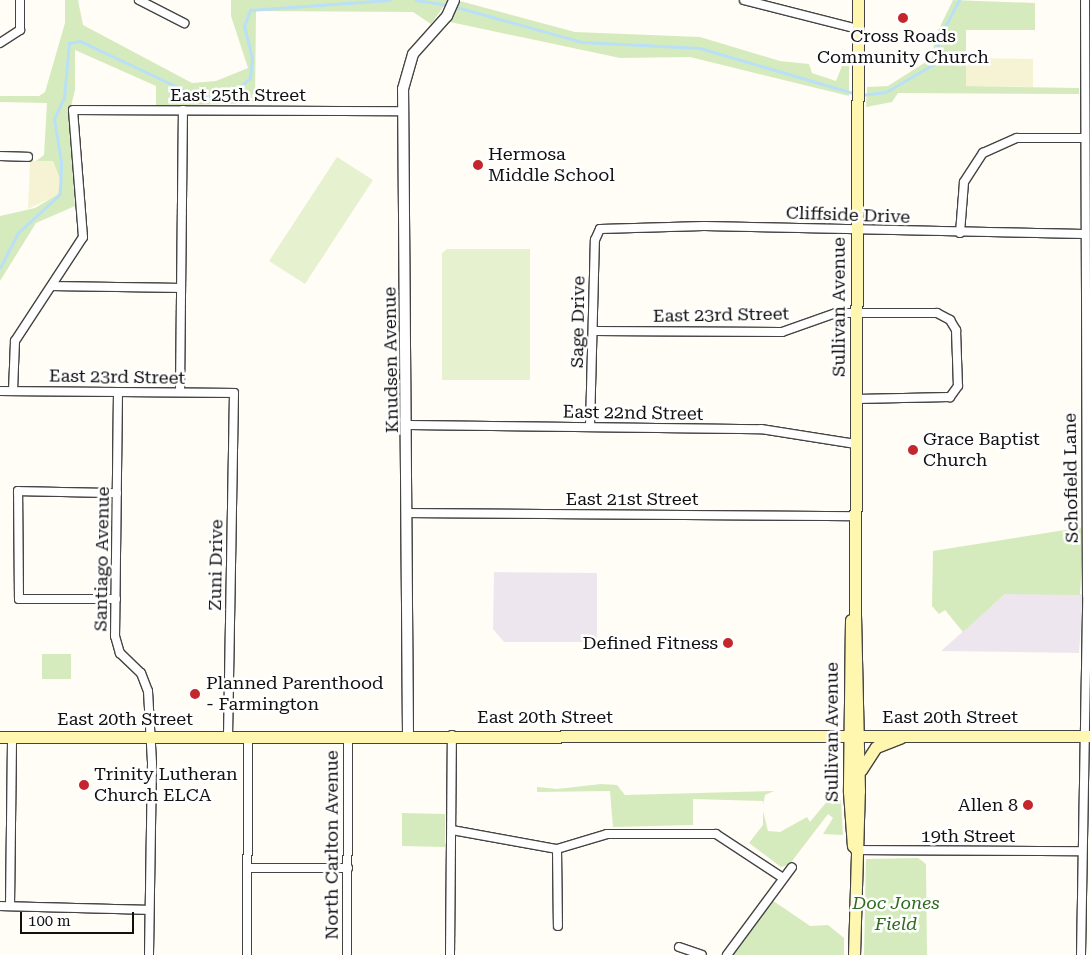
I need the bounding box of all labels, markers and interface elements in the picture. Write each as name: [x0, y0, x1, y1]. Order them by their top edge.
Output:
marker: Cross Roads Community Church: [897, 12, 909, 24]
place label: Cross Roads Community Church: [817, 26, 989, 68]
street label: East 25th Street: [170, 84, 306, 106]
place label: Hermosa Middle School: [488, 144, 615, 186]
marker: Hermosa Middle School: [472, 159, 484, 171]
street label: Cliffside Drive: [785, 202, 911, 228]
street label: Sullivan Avenue: [828, 237, 850, 377]
street label: Sage Drive: [566, 276, 590, 368]
street label: Knudsen Avenue: [379, 287, 403, 433]
street label: East 23rd Street: [653, 303, 789, 327]
street label: East 23rd Street: [49, 365, 185, 389]
street label: East 22nd Street: [562, 401, 704, 425]
street label: Schofield Lane: [1059, 413, 1083, 543]
place label: Grace Baptist Church: [923, 429, 1040, 472]
marker: Grace Baptist Church: [907, 444, 919, 456]
street label: Santiago Avenue: [90, 486, 114, 632]
street label: East 21st Street: [566, 488, 698, 510]
street label: Zuni Drive: [204, 519, 228, 611]
place label: Defined Fitness: [583, 632, 718, 654]
marker: Defined Fitness: [722, 637, 734, 649]
street label: Sullivan Avenue: [821, 662, 843, 802]
place label: Planned Parenthood - Farmington: [206, 673, 384, 716]
marker: Planned Parenthood - Farmington: [188, 687, 202, 701]
street label: East 20th Street: [477, 706, 613, 728]
street label: East 20th Street: [882, 706, 1018, 728]
street label: East 20th Street: [57, 708, 193, 730]
street label: North Carlton Avenue: [321, 750, 343, 940]
place label: Trinity Lutheran Church ELCA: [94, 764, 238, 806]
marker: Trinity Lutheran Church ELCA: [78, 779, 90, 791]
place label: Allen 8: [958, 794, 1018, 816]
marker: Allen 8: [1022, 799, 1034, 811]
street label: 19th Street: [921, 825, 1015, 847]
park label: Doc Jones Field: [852, 893, 940, 936]
scale bar: [22, 902, 136, 934]
text: 100 m: [28, 912, 71, 930]

